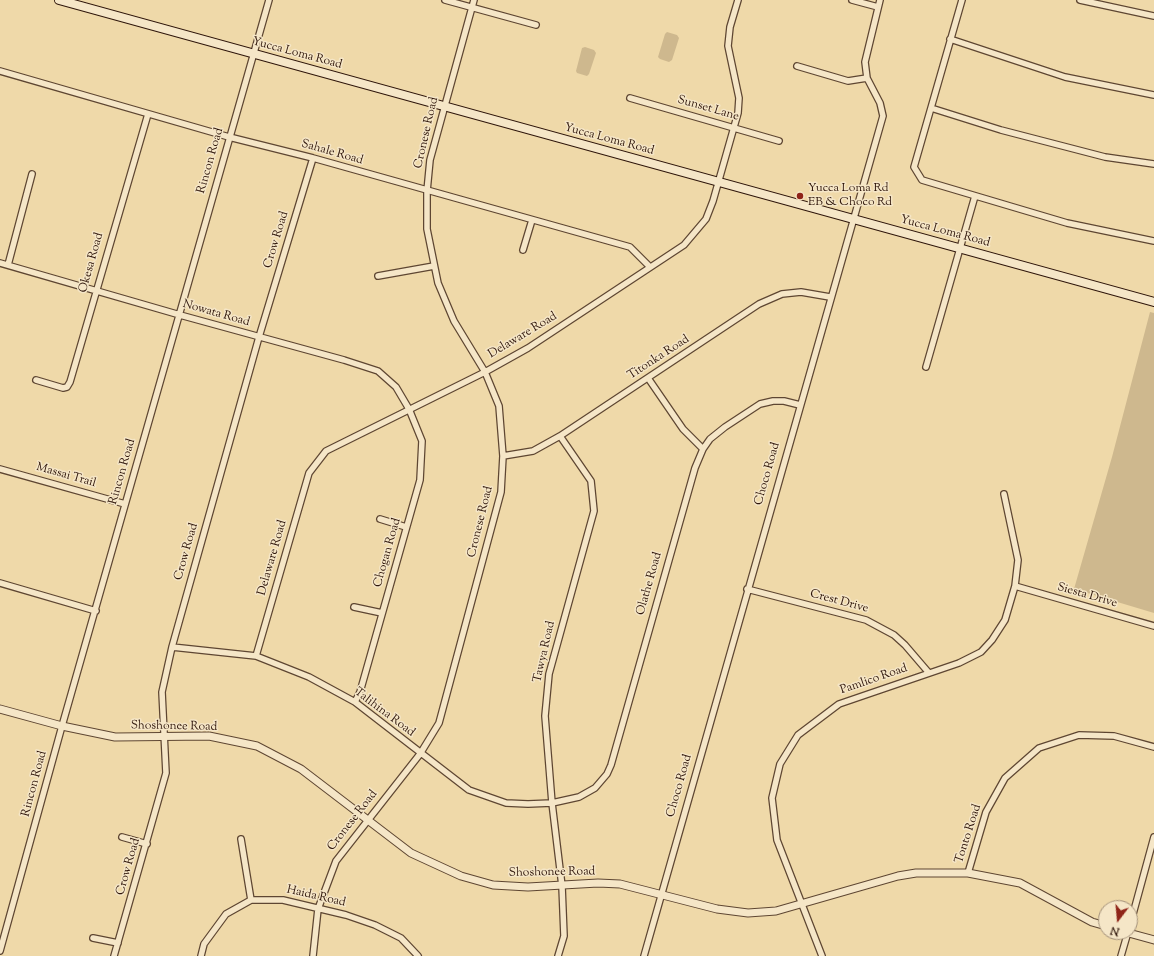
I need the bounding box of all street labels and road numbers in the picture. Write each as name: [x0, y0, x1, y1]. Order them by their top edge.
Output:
street label: Yucca Loma Road: [251, 35, 343, 73]
street label: Sunset Lane: [676, 93, 740, 125]
street label: Cronese Road: [412, 96, 442, 170]
street label: Yucca Loma Road: [563, 121, 655, 159]
street label: Rincon Road: [195, 127, 227, 195]
street label: Sahale Road: [299, 137, 365, 169]
street label: Crow Road: [262, 210, 292, 270]
street label: Yucca Loma Road: [899, 213, 991, 251]
street label: Okesa Road: [77, 231, 107, 295]
street label: Nowata Road: [181, 298, 251, 330]
street label: Delaware Road: [486, 310, 560, 362]
street label: Titonka Road: [625, 333, 693, 383]
street label: Rincon Road: [107, 438, 139, 506]
street label: Choco Road: [752, 441, 784, 507]
street label: Massai Trail: [34, 461, 98, 491]
street label: Cronese Road: [465, 485, 497, 559]
street label: Chogan Road: [371, 517, 405, 589]
street label: Delaware Road: [255, 519, 291, 597]
street label: Crow Road: [172, 522, 202, 582]
street label: Olathe Road: [634, 551, 666, 617]
street label: Siesta Drive: [1055, 581, 1119, 611]
street label: Crest Drive: [808, 587, 870, 617]
street label: Tawya Road: [531, 620, 559, 684]
street label: Pamlico Road: [838, 662, 910, 698]
street label: Talihina Road: [351, 686, 417, 740]
street label: Shoshonee Road: [131, 719, 217, 735]
street label: Rincon Road: [19, 749, 51, 819]
street label: Choco Road: [664, 753, 696, 819]
street label: Cronese Road: [325, 788, 381, 854]
street label: Tonto Road: [953, 803, 985, 865]
street label: Crow Road: [114, 837, 144, 897]
street label: Shoshonee Road: [509, 865, 595, 881]
street label: Haida Road: [285, 883, 347, 911]

